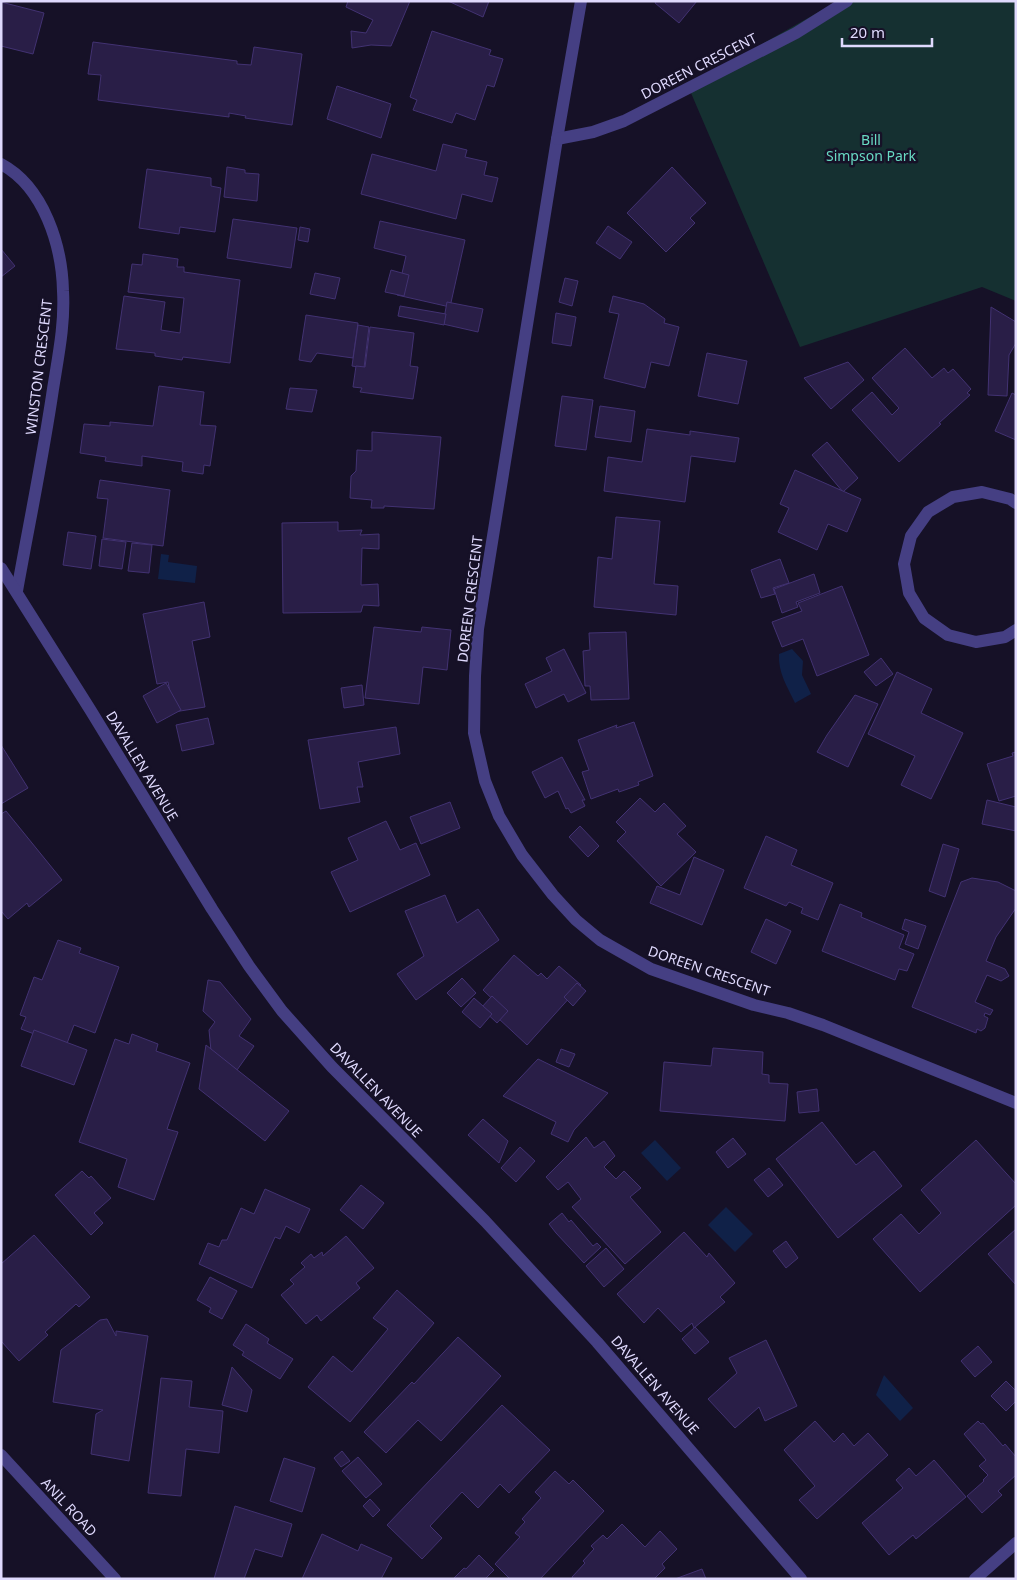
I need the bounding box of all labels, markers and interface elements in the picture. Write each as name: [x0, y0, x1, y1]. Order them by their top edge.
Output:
scale bar: [842, 15, 932, 47]
text: 20 m: [850, 22, 885, 42]
street label: DOREEN CRESCENT: [638, 28, 760, 103]
park label: Bill Simpson Park: [826, 130, 917, 165]
street label: WINSTON CRESCENT: [21, 298, 56, 436]
street label: DOREEN CRESCENT: [452, 534, 487, 664]
street label: DAVALLEN AVENUE: [102, 707, 183, 824]
street label: DOREEN CRESCENT: [646, 941, 773, 1000]
street label: DAVALLEN AVENUE: [326, 1038, 427, 1141]
street label: DAVALLEN AVENUE: [607, 1331, 704, 1438]
street label: ANIL ROAD: [37, 1473, 101, 1540]

